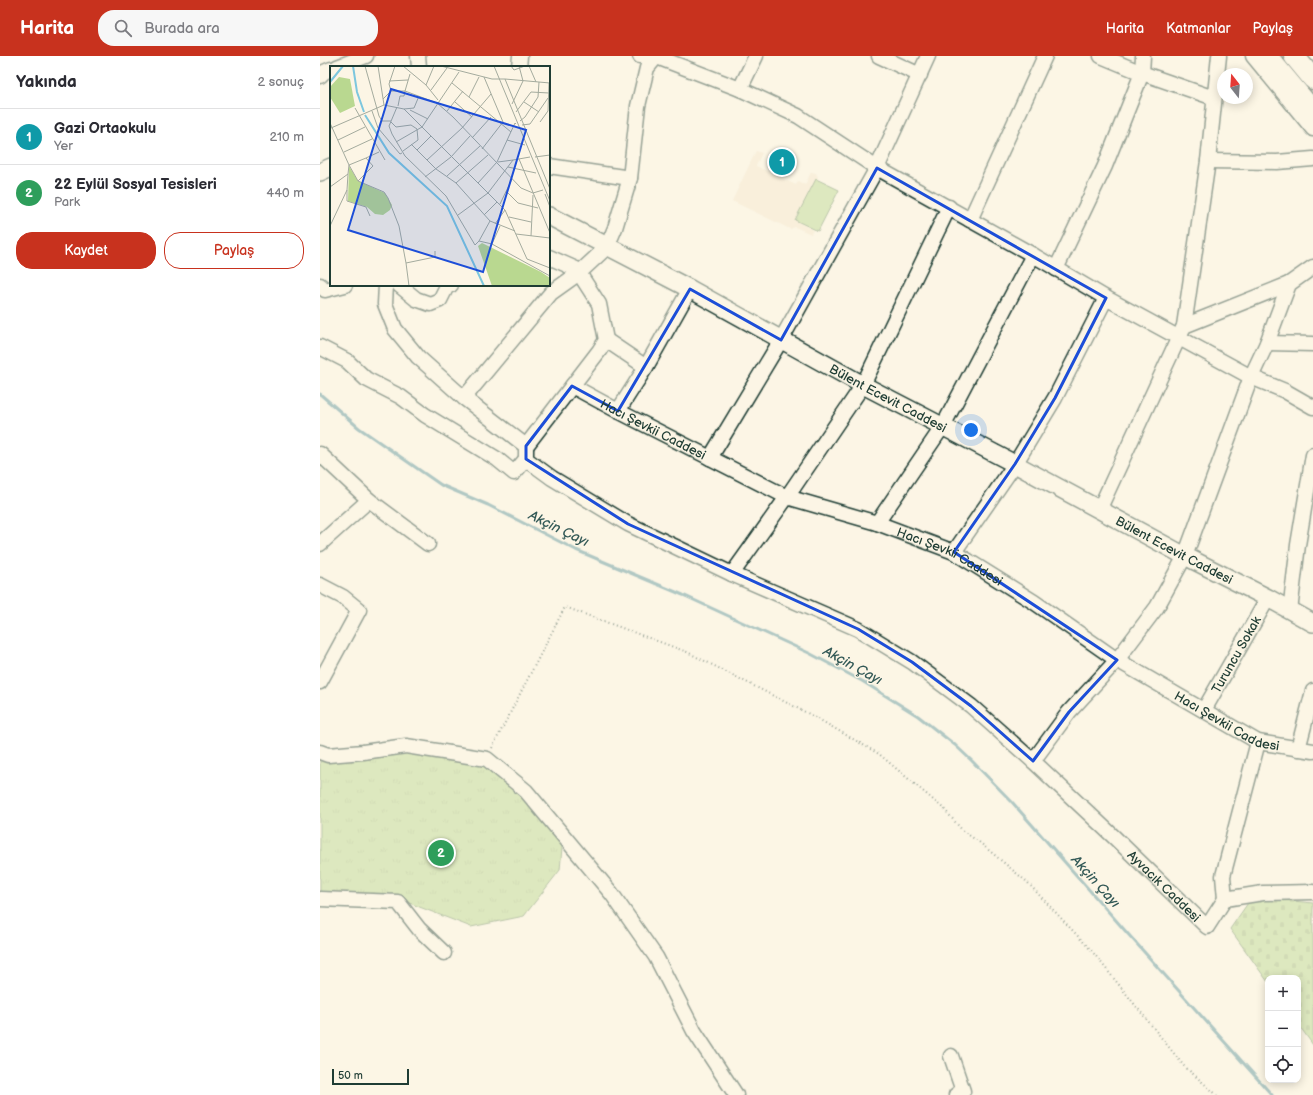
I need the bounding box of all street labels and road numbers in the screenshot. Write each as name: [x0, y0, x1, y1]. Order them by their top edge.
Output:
street label: Bülent Ecevit Caddesi: [826, 361, 949, 436]
street label: Hacı Şevkii Caddesi: [597, 396, 709, 463]
street label: Bülent Ecevit Caddesi: [1113, 513, 1235, 588]
street label: Hacı Şevkii Caddesi: [894, 524, 1006, 590]
street label: Turuncu Sokak: [1208, 613, 1265, 696]
street label: Hacı Şevkii Caddesi: [1171, 688, 1281, 754]
street label: Ayvacık Caddesi: [1124, 847, 1204, 926]

